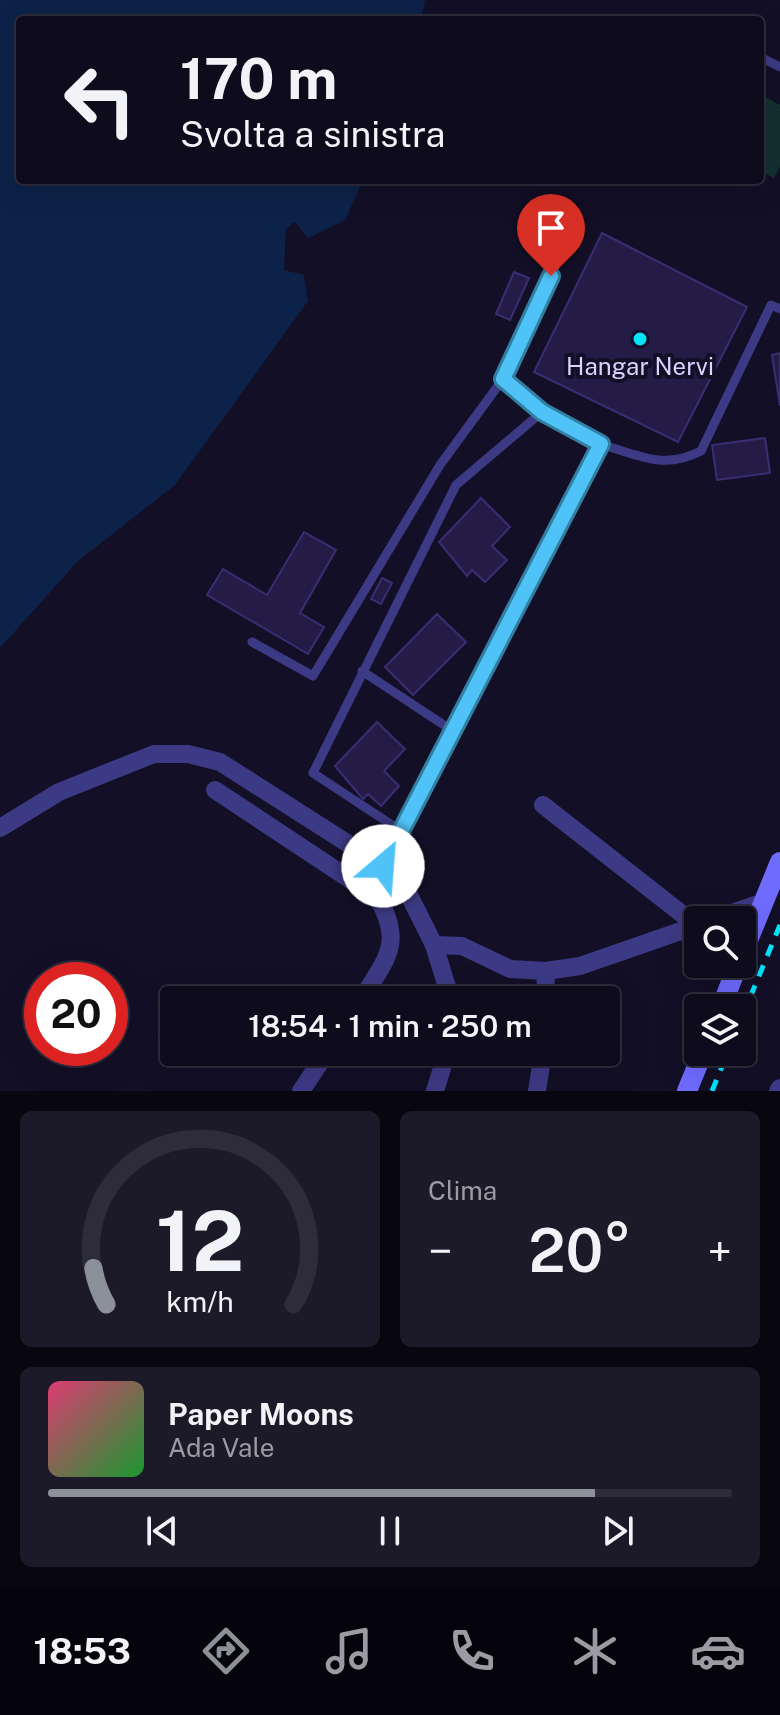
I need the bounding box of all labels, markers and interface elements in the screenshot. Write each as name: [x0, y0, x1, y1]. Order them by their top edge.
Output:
text: 170 m: [180, 46, 337, 112]
icon: left: [48, 48, 152, 152]
text: Svolta a sinistra: [180, 113, 445, 155]
pin: [517, 194, 585, 276]
icon: arrive: [529, 206, 573, 250]
marker: Hangar Nervi: [631, 330, 649, 348]
place label: Hangar Nervi: [566, 352, 714, 380]
position arrow: [341, 824, 425, 908]
map controls: [684, 906, 756, 1066]
button: search: [684, 906, 756, 978]
speed limit sign: 20: [24, 962, 128, 1066]
button: layers: [684, 994, 756, 1066]
text: 18:54 · 1 min · 250 m: [248, 1008, 532, 1044]
text: Clima: [428, 1175, 497, 1206]
text: 12: [156, 1192, 244, 1290]
text: 20°: [529, 1215, 631, 1286]
text: −: [428, 1225, 452, 1277]
text: +: [708, 1225, 732, 1277]
text: km/h: [166, 1285, 234, 1318]
text: Paper Moons: [168, 1396, 354, 1432]
text: Ada Vale: [168, 1432, 274, 1463]
icon: previous: [140, 1509, 184, 1553]
icon: pause: [368, 1509, 412, 1553]
icon: next: [596, 1509, 640, 1553]
icon: directions: [198, 1623, 254, 1679]
icon: music: [321, 1623, 377, 1679]
icon: phone: [444, 1623, 500, 1679]
icon: climate: [567, 1623, 623, 1679]
icon: car: [690, 1623, 746, 1679]
text: 18:53: [34, 1630, 131, 1672]

